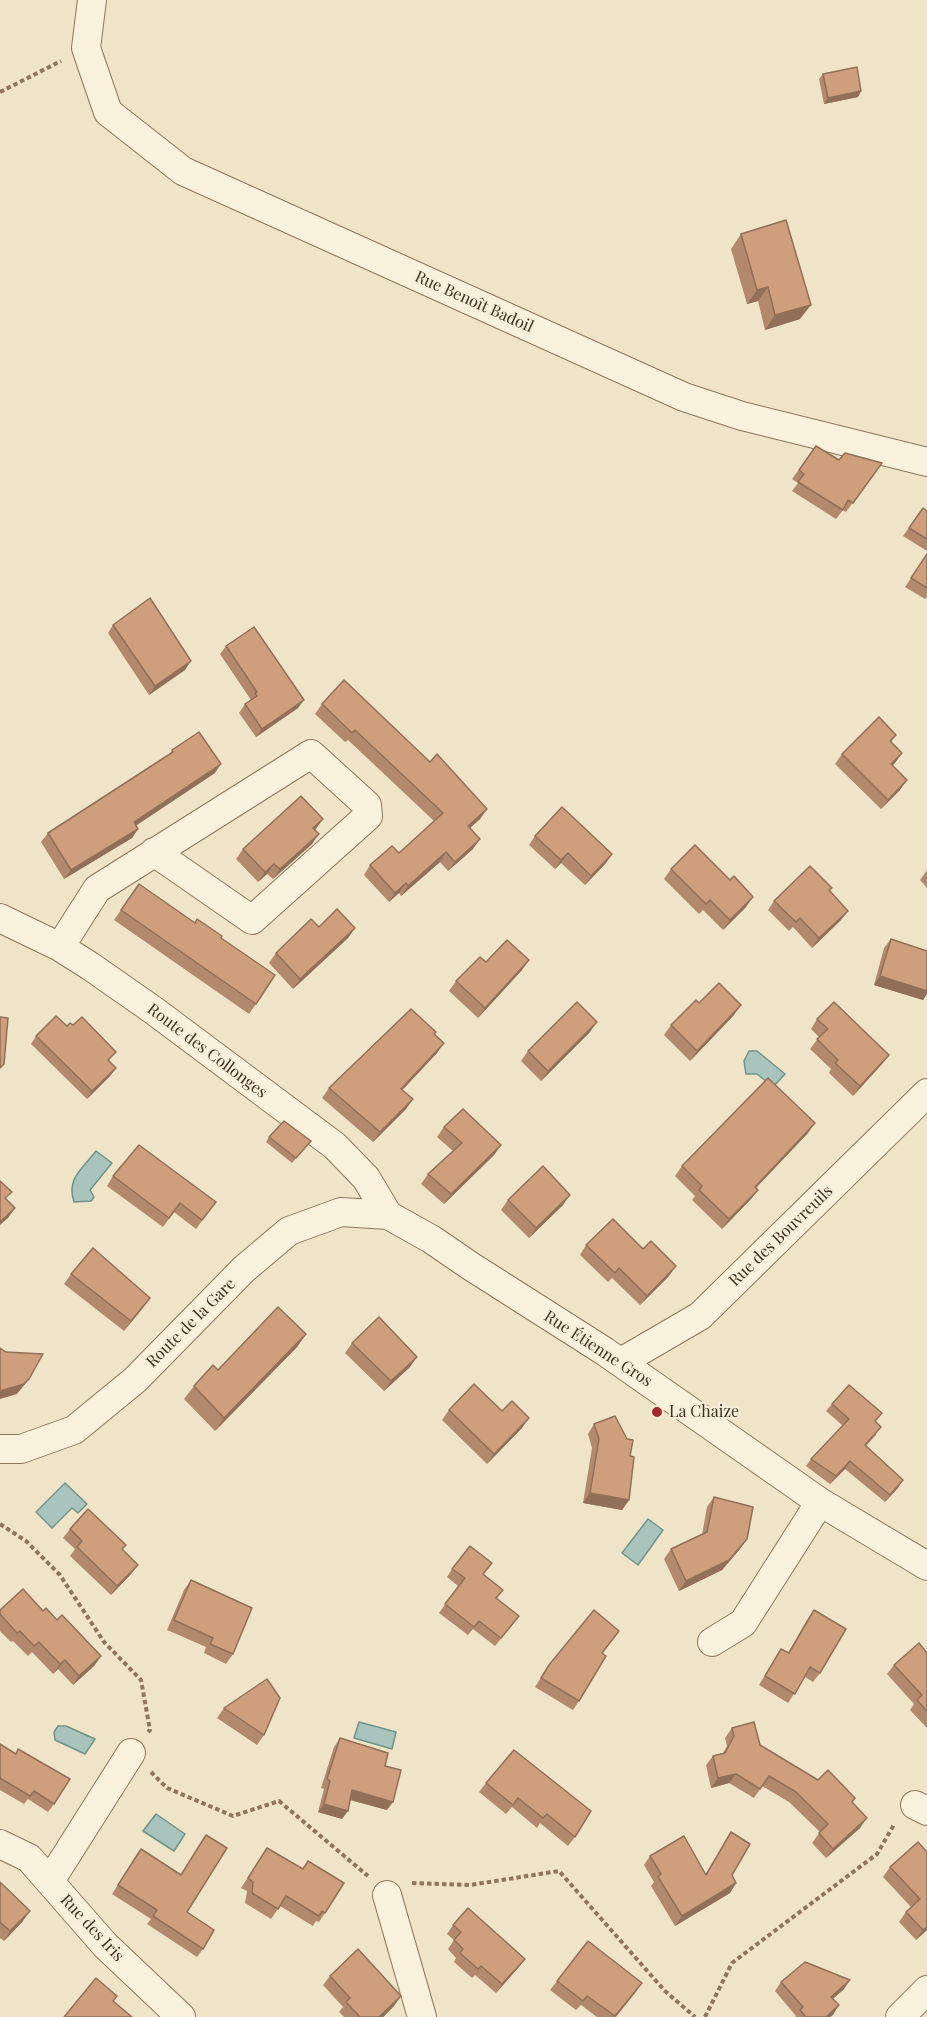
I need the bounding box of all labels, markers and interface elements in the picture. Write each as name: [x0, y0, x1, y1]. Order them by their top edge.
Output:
street label: Rue Benoît Badoil: [412, 267, 536, 337]
street label: Route des Collonges: [143, 1000, 271, 1102]
street label: Rue des Bouvreuils: [725, 1182, 837, 1290]
street label: Route de la Gare: [142, 1274, 240, 1372]
street label: Rue Étienne Gros: [540, 1307, 656, 1391]
place label: La Chaize: [669, 1402, 739, 1422]
marker: La Chaize: [650, 1405, 664, 1419]
street label: Rue des Iris: [56, 1890, 128, 1966]

